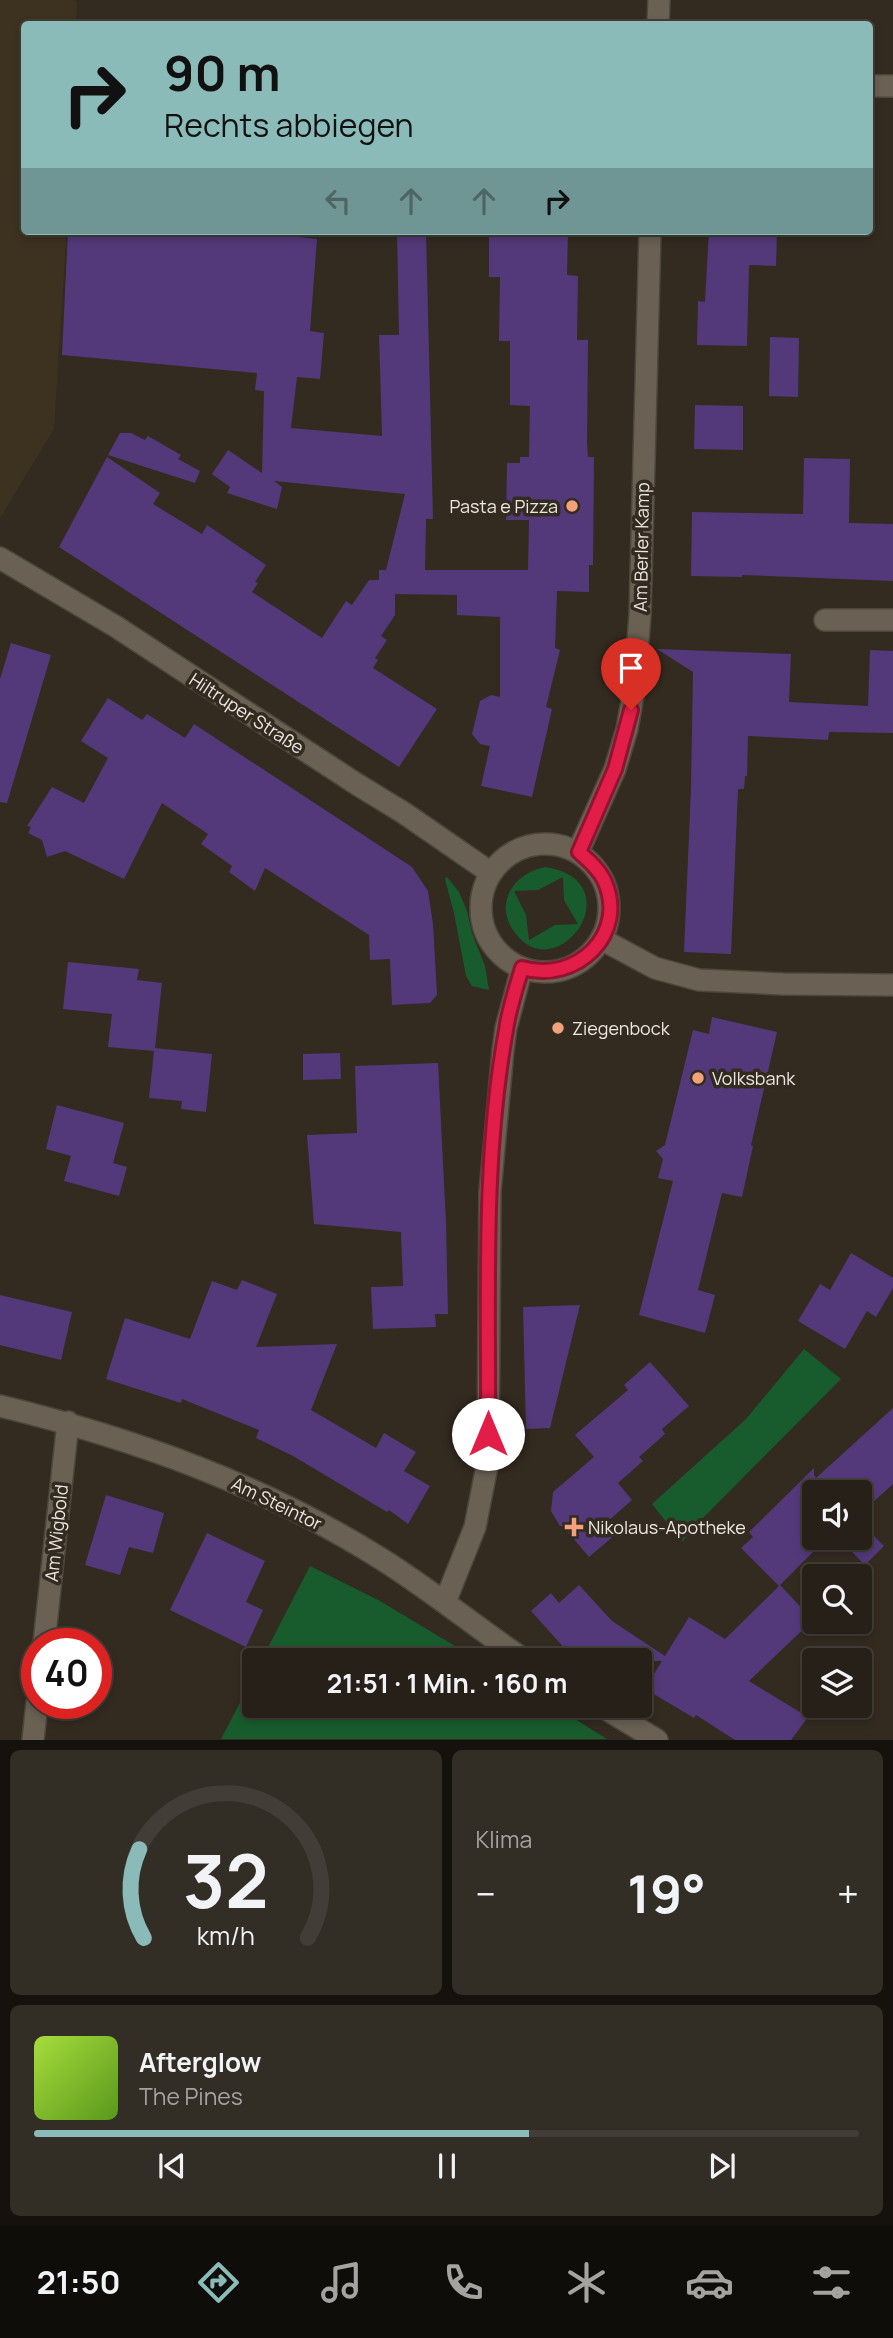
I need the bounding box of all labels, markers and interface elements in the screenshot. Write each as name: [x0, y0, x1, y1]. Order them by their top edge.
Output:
text: 90 m: [164, 39, 281, 106]
icon: right: [49, 49, 140, 140]
text: Rechts abbiegen: [164, 103, 414, 147]
icon: left: [319, 182, 357, 220]
icon: ahead: [392, 182, 430, 220]
icon: ahead: [465, 182, 503, 220]
icon: right: [538, 182, 576, 220]
street label: Am Berler Kamp: [628, 482, 654, 612]
place label: Pasta e Pizza: [450, 494, 558, 518]
marker: Pasta e Pizza: [564, 498, 580, 514]
pin: [601, 638, 661, 710]
icon: arrive: [612, 649, 650, 687]
street label: Hiltruper Straße: [185, 667, 309, 759]
place label: Ziegenbock: [572, 1016, 671, 1040]
marker: Ziegenbock: [550, 1020, 566, 1036]
place label: Volksbank: [712, 1066, 796, 1090]
marker: Volksbank: [690, 1070, 706, 1086]
position arrow: [451, 1397, 525, 1471]
street label: Am Steintor: [228, 1471, 327, 1535]
map controls: [802, 1480, 872, 1718]
button: sound: [802, 1480, 872, 1550]
street label: Am Wigbold: [39, 1483, 73, 1583]
place label: Nikolaus-Apotheke: [588, 1515, 746, 1539]
marker: Nikolaus-Apotheke: [566, 1519, 582, 1535]
button: search: [802, 1564, 872, 1634]
speed limit sign: 40: [21, 1628, 112, 1719]
button: layers: [802, 1648, 872, 1718]
text: 21:51 · 1 Min. · 160 m: [327, 1665, 567, 1701]
text: Klima: [476, 1823, 532, 1855]
text: 32: [183, 1831, 269, 1931]
text: 19°: [627, 1858, 706, 1929]
text: −: [476, 1867, 496, 1919]
text: +: [837, 1867, 859, 1919]
text: km/h: [197, 1918, 255, 1953]
text: Afterglow: [139, 2044, 261, 2080]
text: The Pines: [139, 2080, 243, 2112]
icon: previous: [153, 2147, 191, 2185]
icon: pause: [428, 2147, 466, 2185]
icon: next: [703, 2147, 741, 2185]
icon: directions: [194, 2258, 243, 2307]
icon: music: [317, 2258, 366, 2307]
icon: phone: [439, 2258, 488, 2307]
icon: climate: [562, 2258, 611, 2307]
icon: car: [685, 2258, 734, 2307]
icon: filters: [807, 2258, 856, 2307]
text: 21:50: [37, 2260, 121, 2304]

